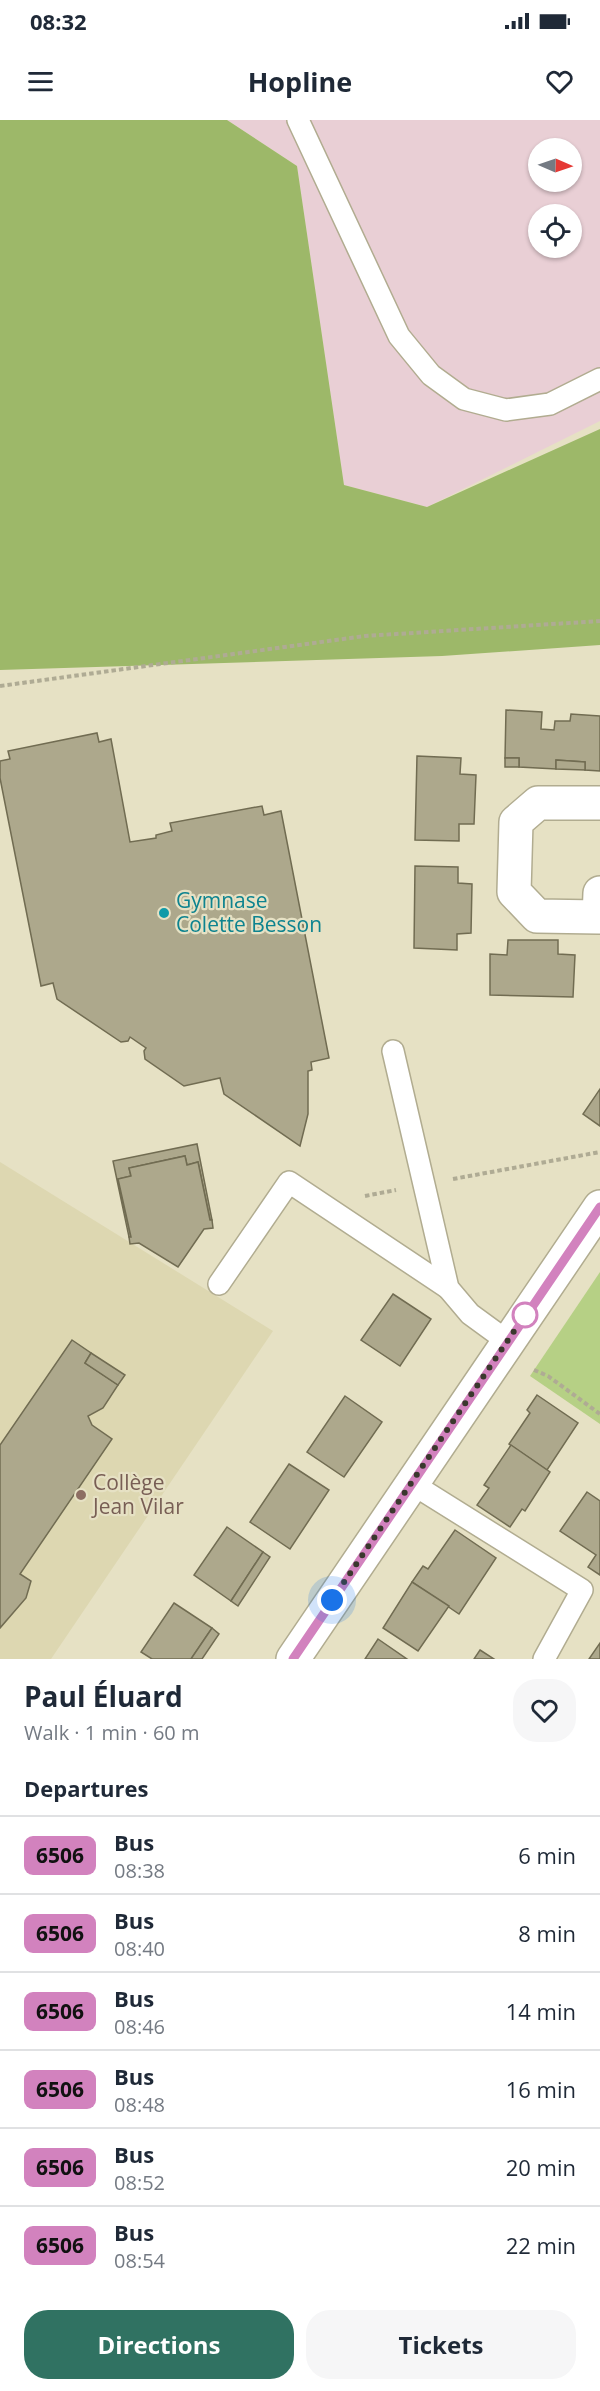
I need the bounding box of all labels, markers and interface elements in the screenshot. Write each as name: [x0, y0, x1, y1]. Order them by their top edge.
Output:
text: 08:32: [30, 6, 87, 36]
text: Hopline: [248, 63, 352, 100]
icon: menu: [24, 65, 57, 98]
icon: heart: [543, 65, 576, 98]
north arrow: [528, 138, 582, 192]
map controls: [528, 138, 582, 258]
button: locate: [528, 204, 582, 258]
place label: Gymnase Colette Besson: [176, 886, 322, 938]
marker: Gymnase Colette Besson: [157, 906, 171, 920]
unlabelled marker: [512, 1302, 538, 1328]
place label: Collège Jean Vilar: [91, 1468, 184, 1520]
marker: Collège Jean Vilar: [74, 1488, 88, 1502]
your location: [317, 1585, 347, 1615]
text: Paul Éluard: [24, 1677, 183, 1715]
button: heart: [513, 1679, 576, 1742]
text: Walk · 1 min · 60 m: [24, 1719, 199, 1746]
text: Departures: [24, 1773, 148, 1803]
text: Bus: [114, 1827, 154, 1857]
text: 6 min: [518, 1840, 576, 1870]
text: 6506: [36, 1841, 84, 1869]
text: 08:38: [114, 1857, 165, 1884]
text: Bus: [114, 1905, 154, 1935]
text: 8 min: [518, 1918, 576, 1948]
text: 6506: [36, 1919, 84, 1947]
text: 08:40: [114, 1935, 165, 1962]
text: Bus: [114, 1983, 154, 2013]
text: 14 min: [506, 1996, 576, 2026]
text: 6506: [36, 1997, 84, 2025]
text: 08:46: [114, 2013, 165, 2040]
text: Bus: [114, 2061, 154, 2091]
text: 16 min: [506, 2074, 576, 2104]
text: 6506: [36, 2075, 84, 2103]
text: 08:48: [114, 2091, 165, 2118]
text: Bus: [114, 2139, 154, 2169]
text: 20 min: [506, 2152, 576, 2182]
text: 6506: [36, 2153, 84, 2181]
text: 08:52: [114, 2169, 165, 2196]
text: Bus: [114, 2217, 154, 2247]
text: 22 min: [506, 2230, 576, 2260]
text: 6506: [36, 2231, 84, 2259]
text: 08:54: [114, 2247, 165, 2274]
button: Directions: [24, 2310, 294, 2379]
button: Tickets: [306, 2310, 576, 2379]

